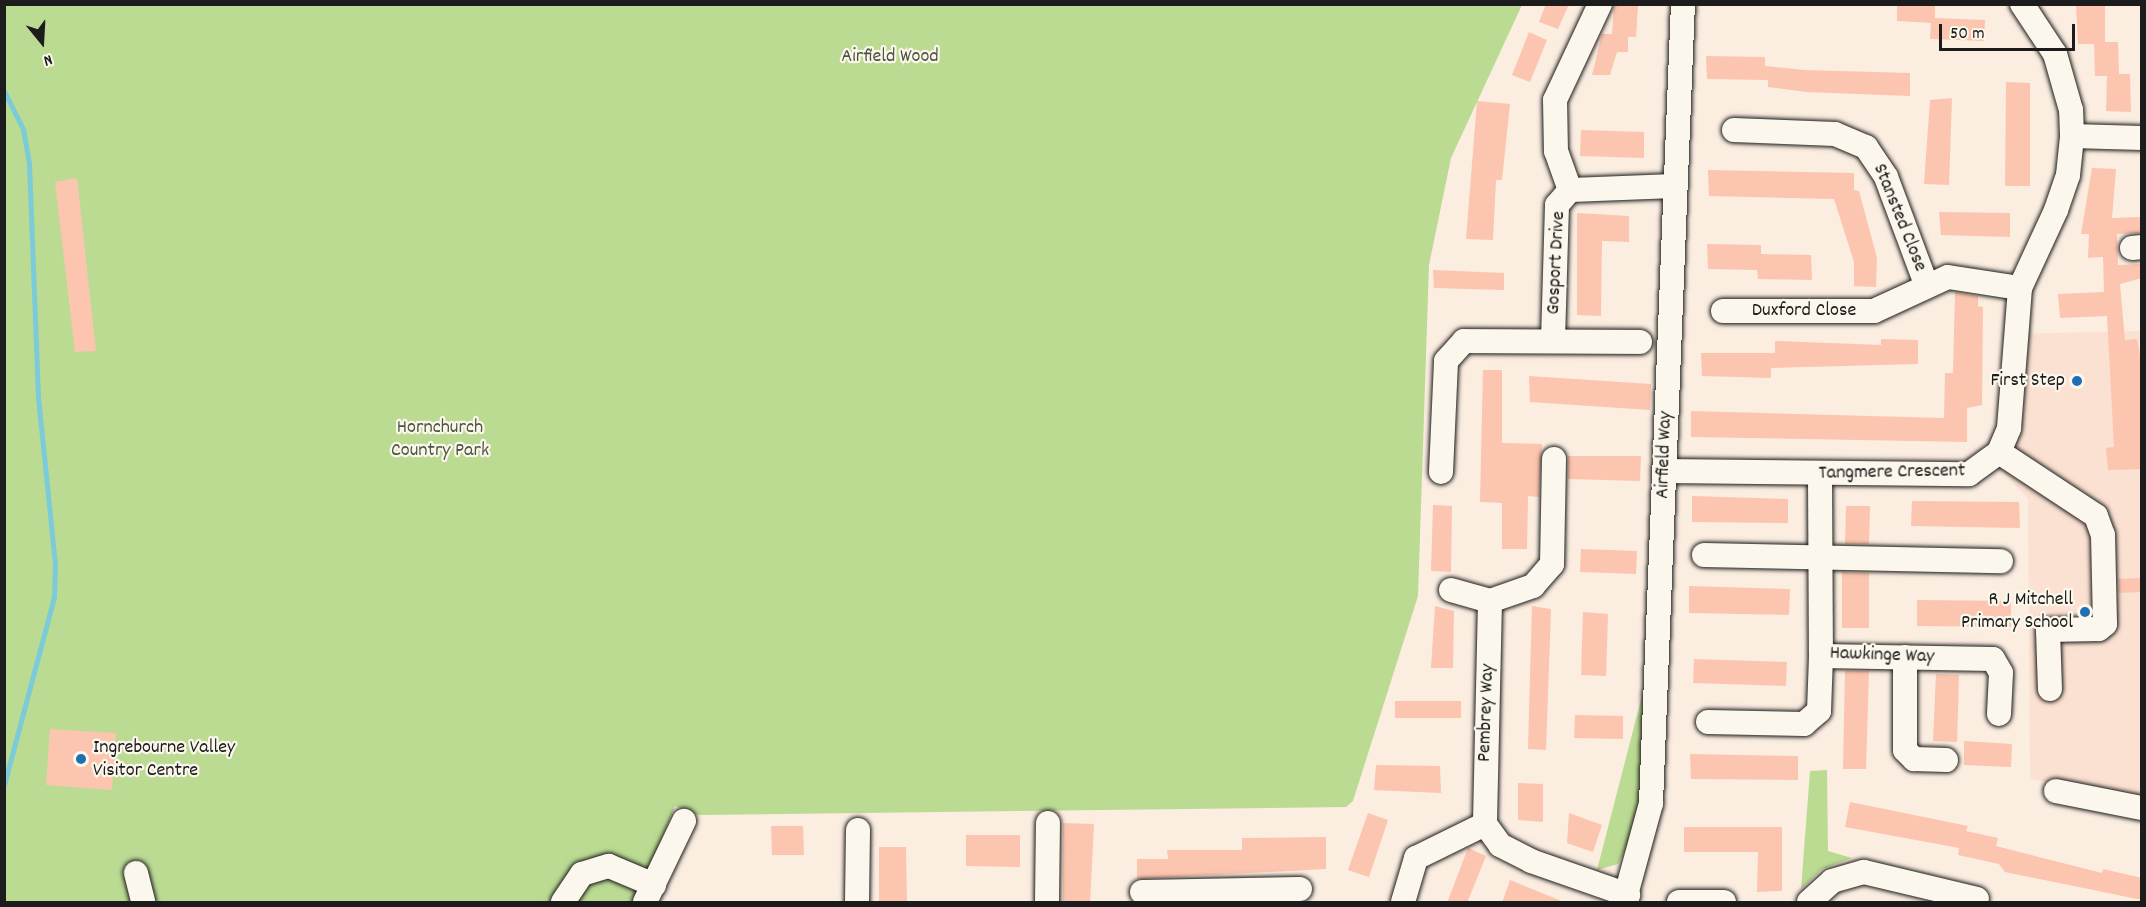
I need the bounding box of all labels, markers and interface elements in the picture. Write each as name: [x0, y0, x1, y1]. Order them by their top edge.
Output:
north arrow: [12, 12, 72, 72]
scale bar: [1942, 12, 2078, 50]
text: 50 m: [1950, 22, 1985, 47]
park label: Airfield Wood: [841, 45, 939, 69]
text: N: [40, 47, 55, 72]
street label: Stansted Close: [1866, 161, 1932, 275]
street label: Gosport Drive: [1542, 211, 1572, 315]
street label: Duxford Close: [1752, 299, 1856, 323]
place label: First Step: [1990, 369, 2065, 393]
marker: First Step: [2070, 374, 2084, 388]
street label: Airfield Way: [1651, 411, 1679, 499]
park label: Hornchurch Country Park: [391, 416, 489, 463]
street label: Tangmere Crescent: [1818, 460, 1966, 486]
place label: R J Mitchell Primary School: [1961, 588, 2073, 635]
marker: R J Mitchell Primary School: [2078, 605, 2092, 619]
street label: Hawkinge Way: [1829, 642, 1935, 670]
street label: Pembrey Way: [1473, 664, 1501, 762]
place label: Ingrebourne Valley Visitor Centre: [93, 736, 235, 783]
marker: Ingrebourne Valley Visitor Centre: [74, 752, 88, 766]

